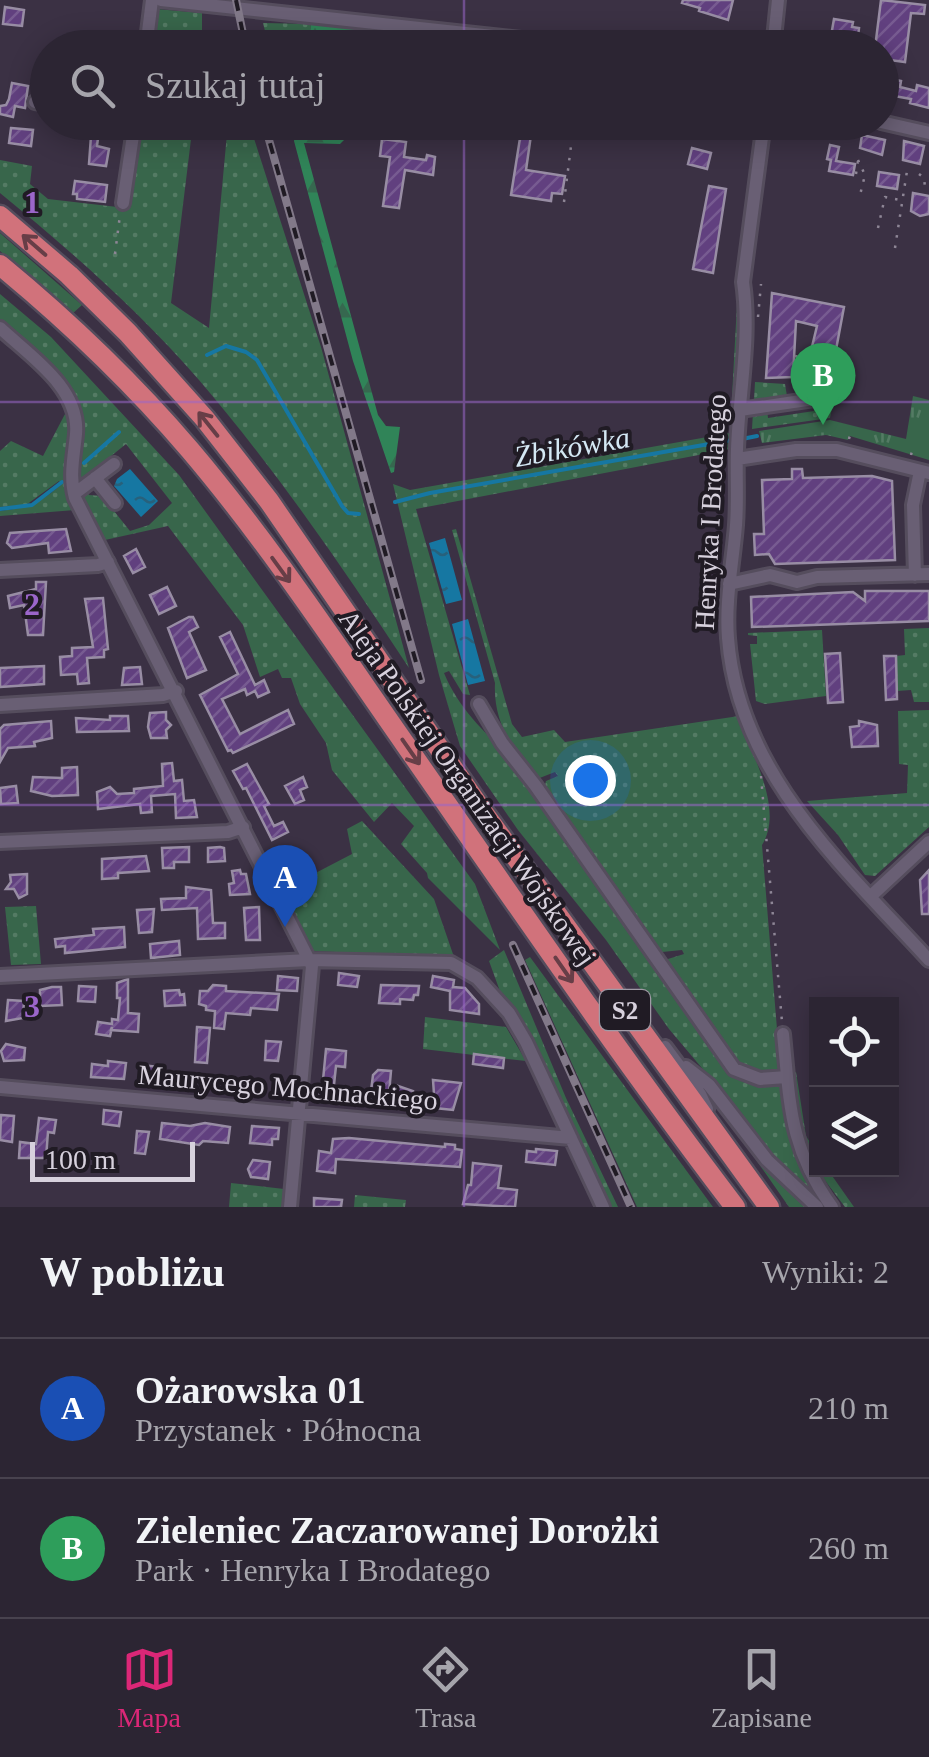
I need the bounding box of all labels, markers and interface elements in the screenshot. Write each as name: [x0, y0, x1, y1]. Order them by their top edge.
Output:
search box: [30, 30, 899, 140]
icon: search: [65, 58, 120, 113]
text: Szukaj tutaj: [145, 64, 325, 106]
text: 1: [24, 184, 40, 220]
one-way arrow: [22, 235, 48, 257]
pin: B: [790, 342, 856, 425]
street label: Henryka I Brodatego: [689, 393, 732, 631]
one-way arrow: [197, 411, 219, 437]
water label: Żbikówka: [512, 420, 632, 473]
one-way arrow: [270, 556, 291, 583]
text: 2: [24, 586, 40, 622]
street label: Aleja Polskiej Organizacji Wojskowej: [333, 604, 603, 971]
one-way arrow: [400, 738, 421, 766]
your location: [565, 755, 616, 806]
pin: A: [252, 844, 318, 927]
one-way arrow: [553, 956, 574, 984]
text: 3: [24, 988, 40, 1024]
road number: S2: [600, 990, 650, 1030]
map controls: [809, 997, 899, 1177]
button: locate: [809, 997, 899, 1087]
street label: Maurycego Mochnackiego: [137, 1059, 439, 1116]
button: layers: [809, 1087, 899, 1177]
scale bar: [30, 1137, 195, 1182]
text: 100 m: [45, 1144, 116, 1175]
text: W pobliżu: [40, 1249, 225, 1295]
text: Wyniki: 2: [762, 1254, 889, 1290]
text: Ożarowska 01: [135, 1369, 365, 1411]
text: A: [61, 1390, 84, 1426]
text: 210 m: [808, 1390, 889, 1426]
text: Przystanek · Północna: [135, 1412, 421, 1448]
text: Zieleniec Zaczarowanej Dorożki: [135, 1509, 659, 1551]
text: B: [62, 1530, 83, 1566]
text: 260 m: [808, 1530, 889, 1566]
text: Park · Henryka I Brodatego: [135, 1552, 490, 1588]
tab: Mapa: [117, 1642, 181, 1734]
tab: Trasa: [415, 1642, 476, 1734]
tab: Zapisane: [711, 1642, 812, 1734]

